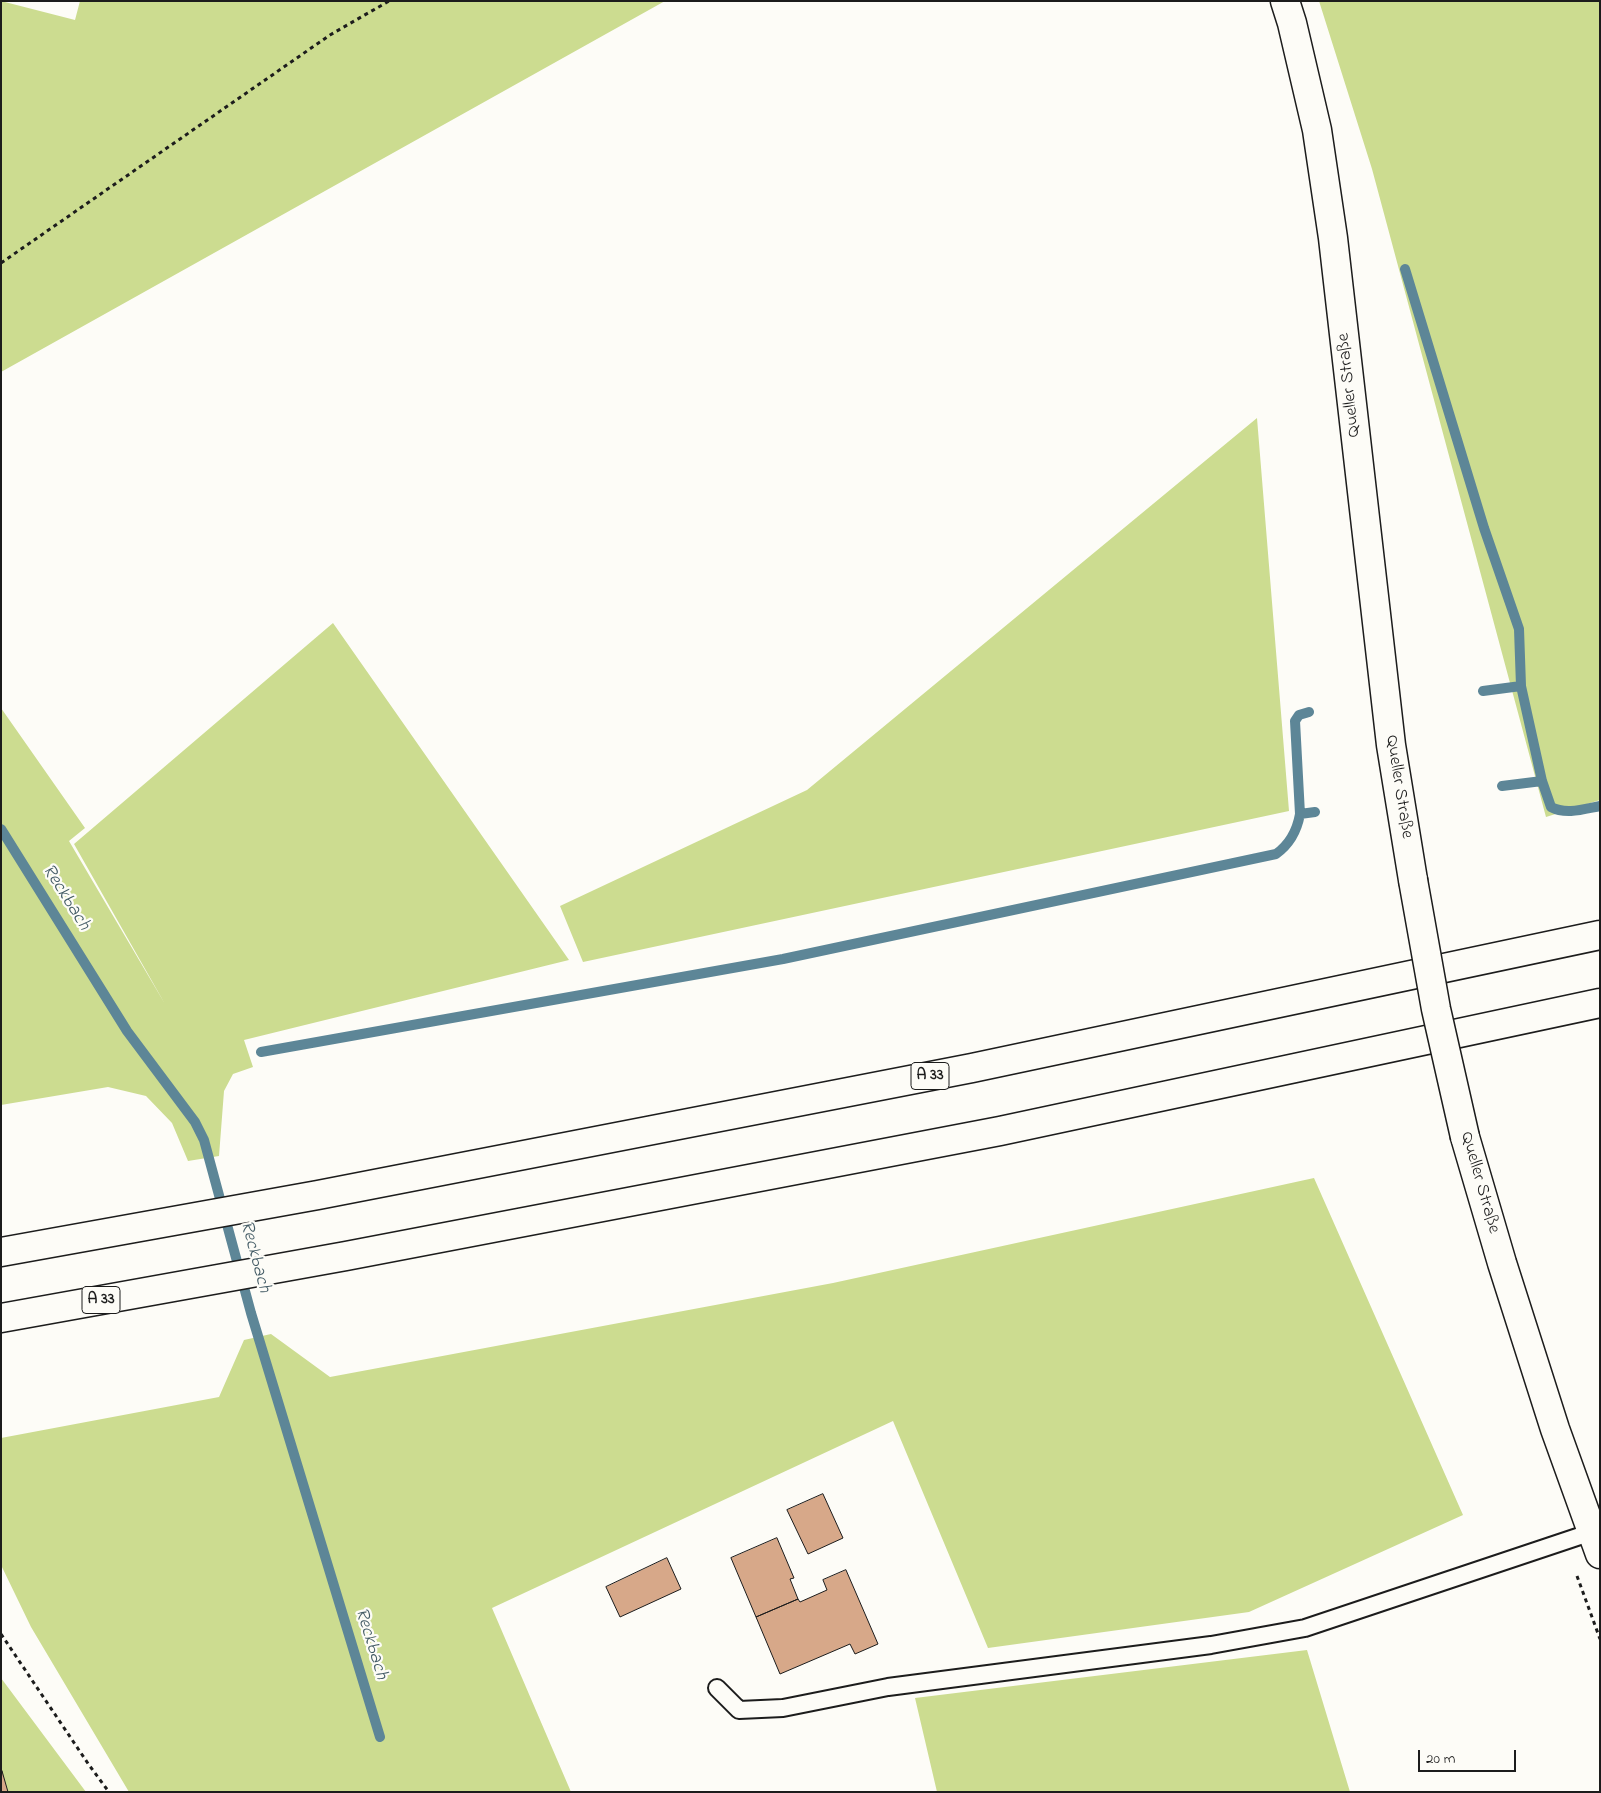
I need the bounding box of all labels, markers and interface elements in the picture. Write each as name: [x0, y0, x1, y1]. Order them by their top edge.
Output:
street label: Queller Straße: [1334, 332, 1366, 438]
street label: Queller Straße: [1379, 734, 1417, 840]
water label: Reckbach: [36, 861, 94, 935]
road number: A 33: [911, 1062, 949, 1090]
street label: Queller Straße: [1454, 1130, 1504, 1236]
water label: Reckbach: [233, 1219, 275, 1295]
road number: A 33: [82, 1286, 120, 1314]
water label: Reckbach: [348, 1606, 392, 1682]
scale bar: [1421, 1740, 1518, 1772]
text: 20 m: [1426, 1748, 1455, 1770]

